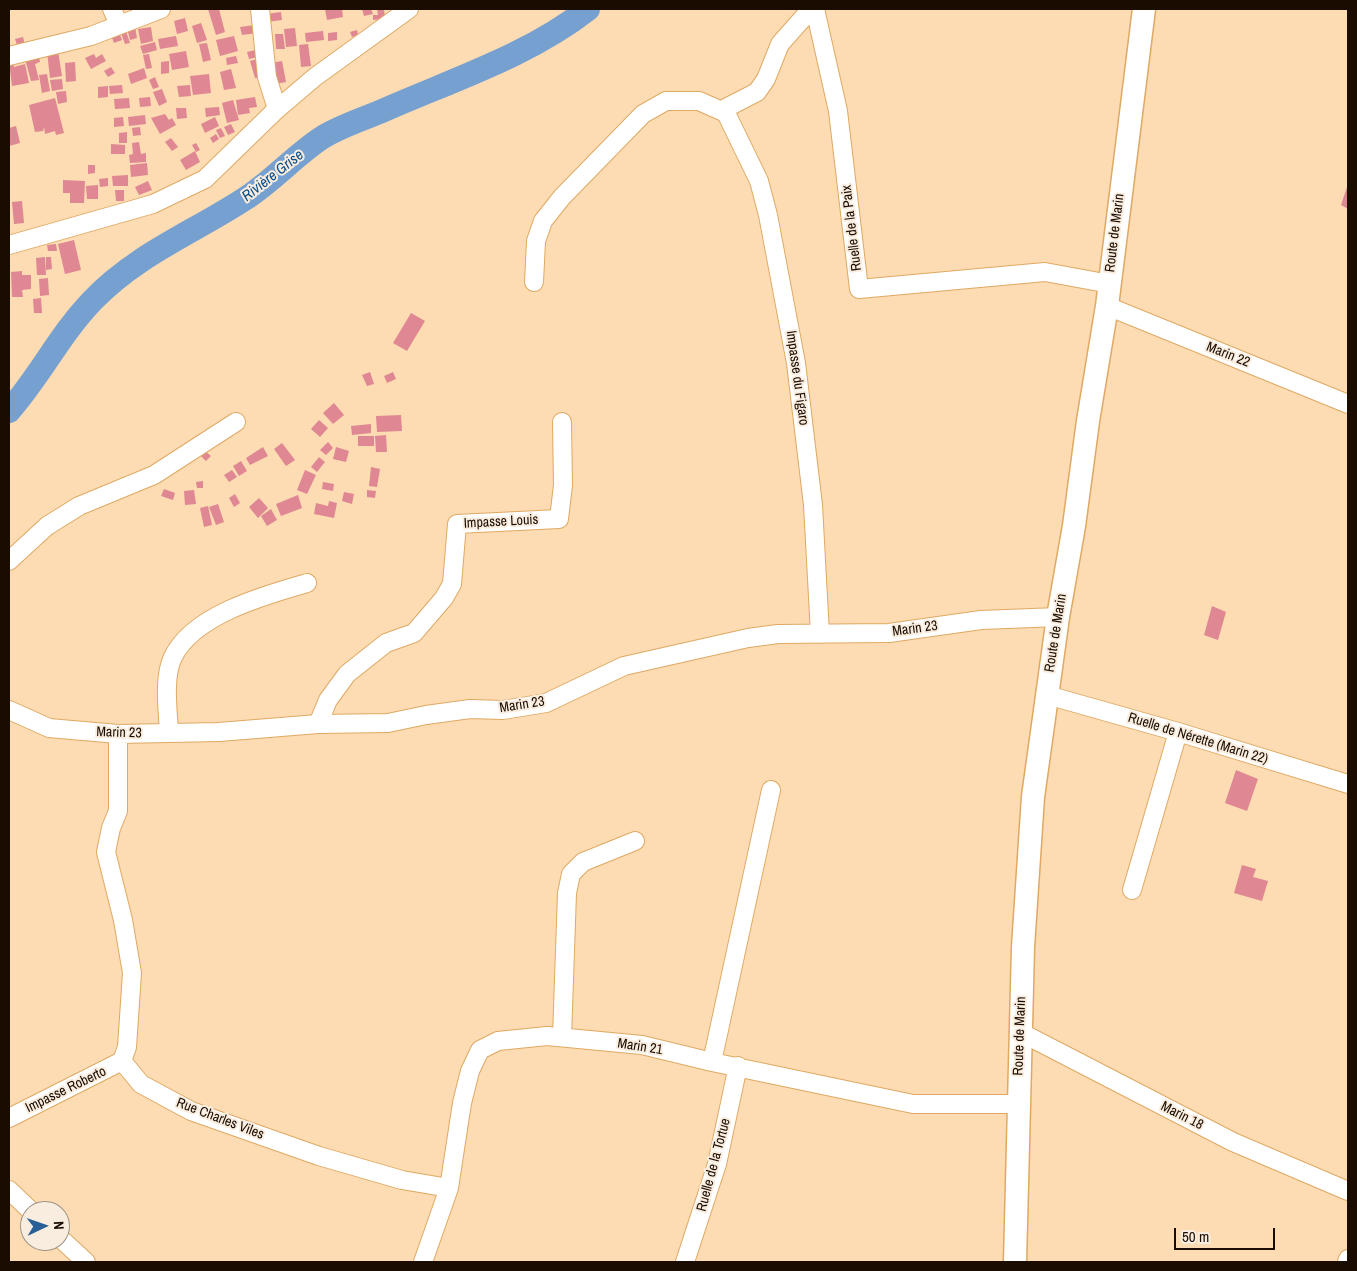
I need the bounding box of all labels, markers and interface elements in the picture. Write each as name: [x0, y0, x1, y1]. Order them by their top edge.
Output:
water label: Rivière Grise: [239, 146, 307, 206]
street label: Ruelle de la Paix: [838, 184, 866, 272]
street label: Route de Marin: [1102, 193, 1128, 273]
street label: Impasse du Figaro: [782, 329, 812, 427]
street label: Marin 22: [1204, 339, 1252, 371]
street label: Impasse Louis: [463, 512, 539, 532]
street label: Route de Marin: [1042, 593, 1070, 673]
street label: Marin 23: [891, 618, 939, 640]
street label: Marin 23: [498, 693, 546, 717]
street label: Ruelle de Nérette (Marin 22): [1126, 710, 1270, 768]
street label: Marin 23: [96, 724, 142, 742]
street label: Route de Marin: [1010, 996, 1030, 1076]
street label: Marin 21: [616, 1035, 664, 1059]
street label: Impasse Roberto: [23, 1063, 109, 1117]
street label: Rue Charles Viles: [174, 1095, 266, 1143]
street label: Marin 18: [1158, 1098, 1206, 1134]
street label: Ruelle de la Tortue: [693, 1117, 735, 1213]
north arrow: [20, 1201, 70, 1251]
scale bar: [1177, 1218, 1278, 1250]
text: N: [50, 1221, 68, 1230]
text: 50 m: [1182, 1226, 1209, 1247]

